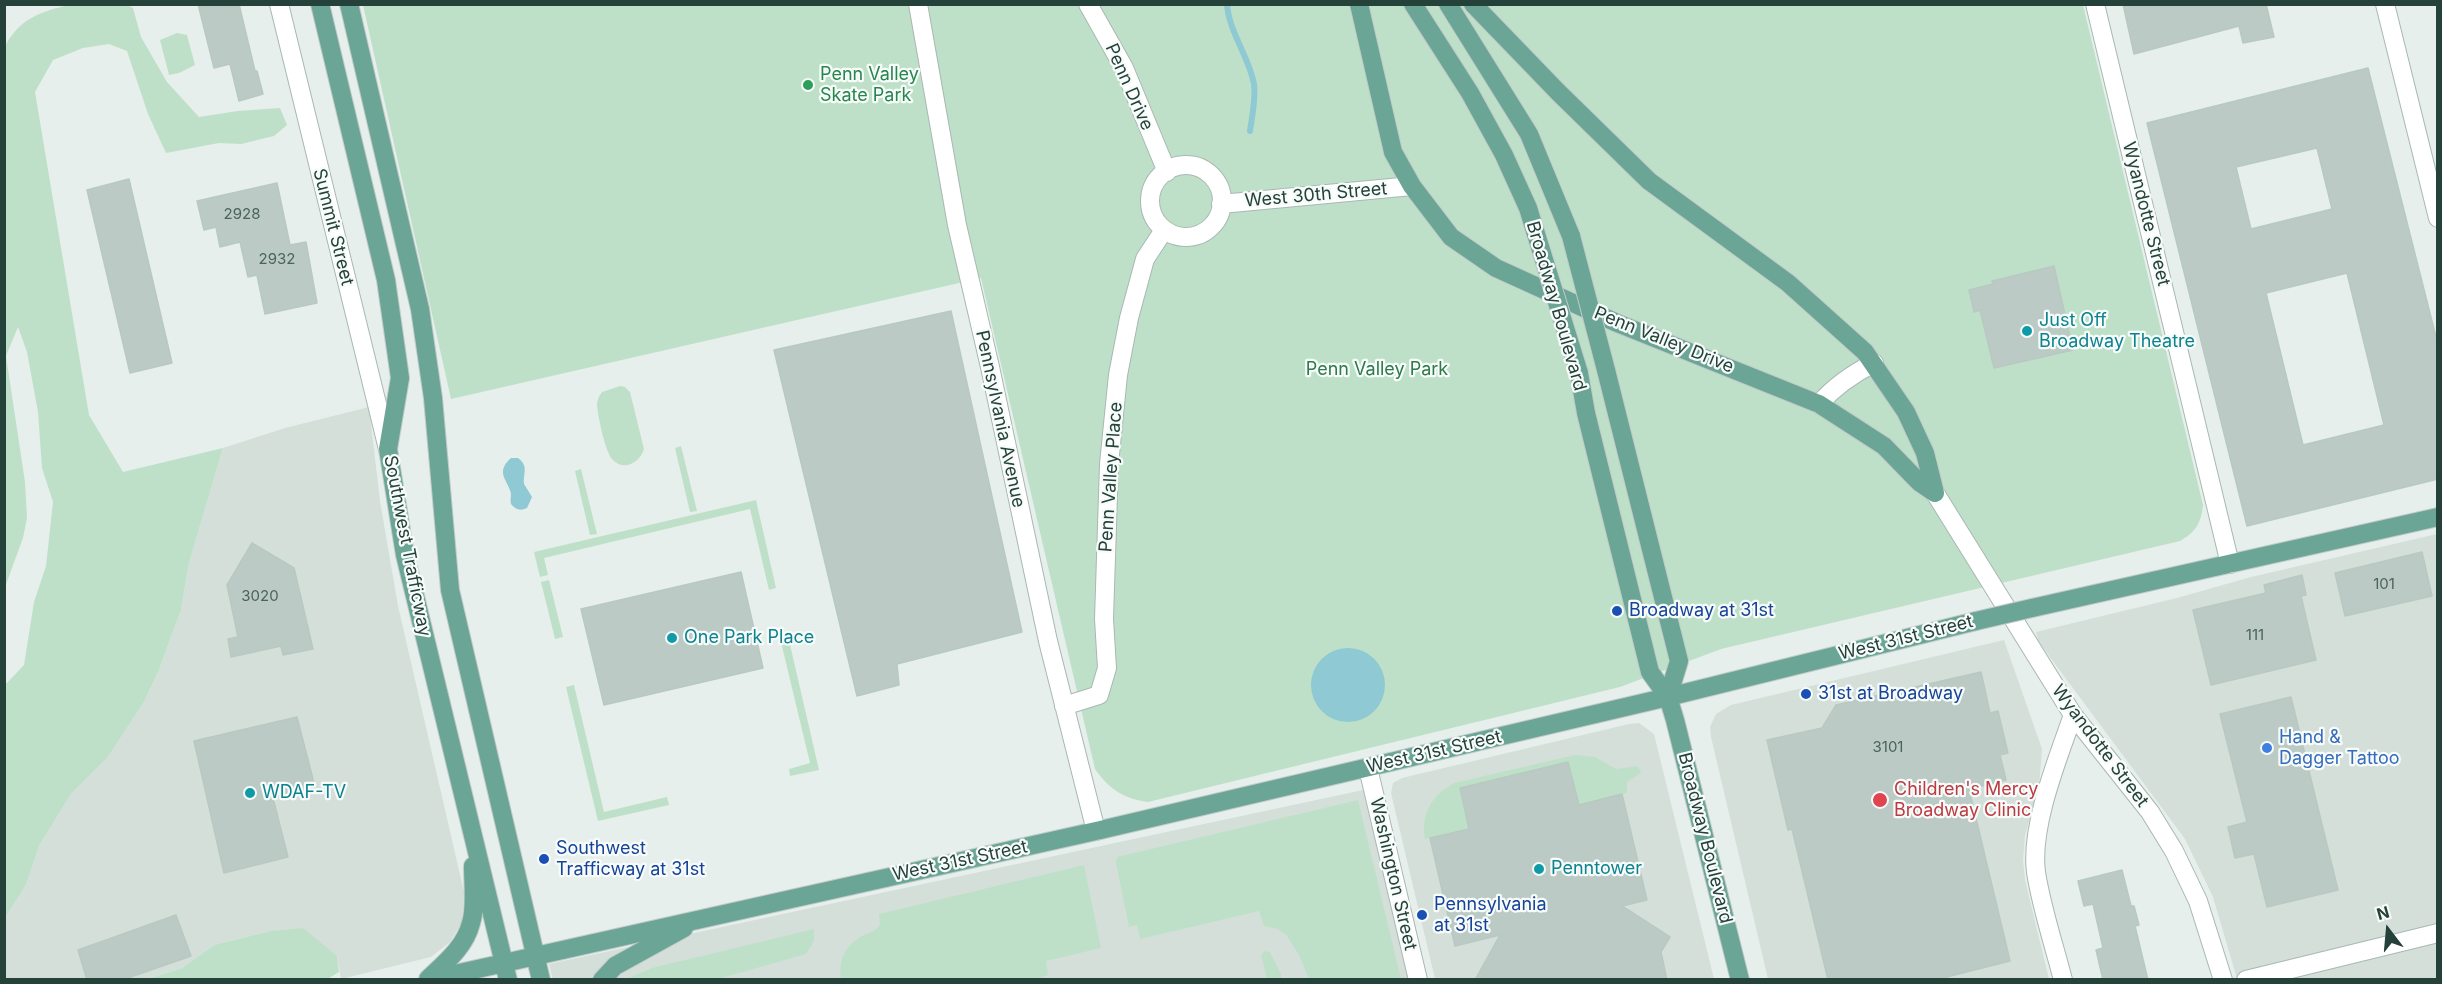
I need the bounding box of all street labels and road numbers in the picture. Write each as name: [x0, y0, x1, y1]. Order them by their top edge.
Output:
street label: Penn Drive: [1100, 40, 1158, 134]
street label: Wyandotte Street: [2118, 140, 2174, 288]
street label: Summit Street: [308, 166, 358, 288]
street label: West 30th Street: [1244, 178, 1388, 212]
street label: Broadway Boulevard: [1521, 219, 1591, 393]
street label: Penn Valley Drive: [1591, 302, 1737, 378]
street label: Pennsylvania Avenue: [971, 328, 1029, 510]
street label: Penn Valley Place: [1095, 401, 1127, 553]
street label: Southwest Trafficway: [379, 454, 435, 638]
street label: West 31st Street: [1837, 611, 1975, 665]
street label: Wyandotte Street: [2047, 680, 2153, 812]
street label: West 31st Street: [1365, 726, 1503, 778]
street label: Broadway Boulevard: [1673, 750, 1737, 926]
street label: Washington Street: [1365, 796, 1421, 952]
street label: West 31st Street: [891, 836, 1029, 886]

